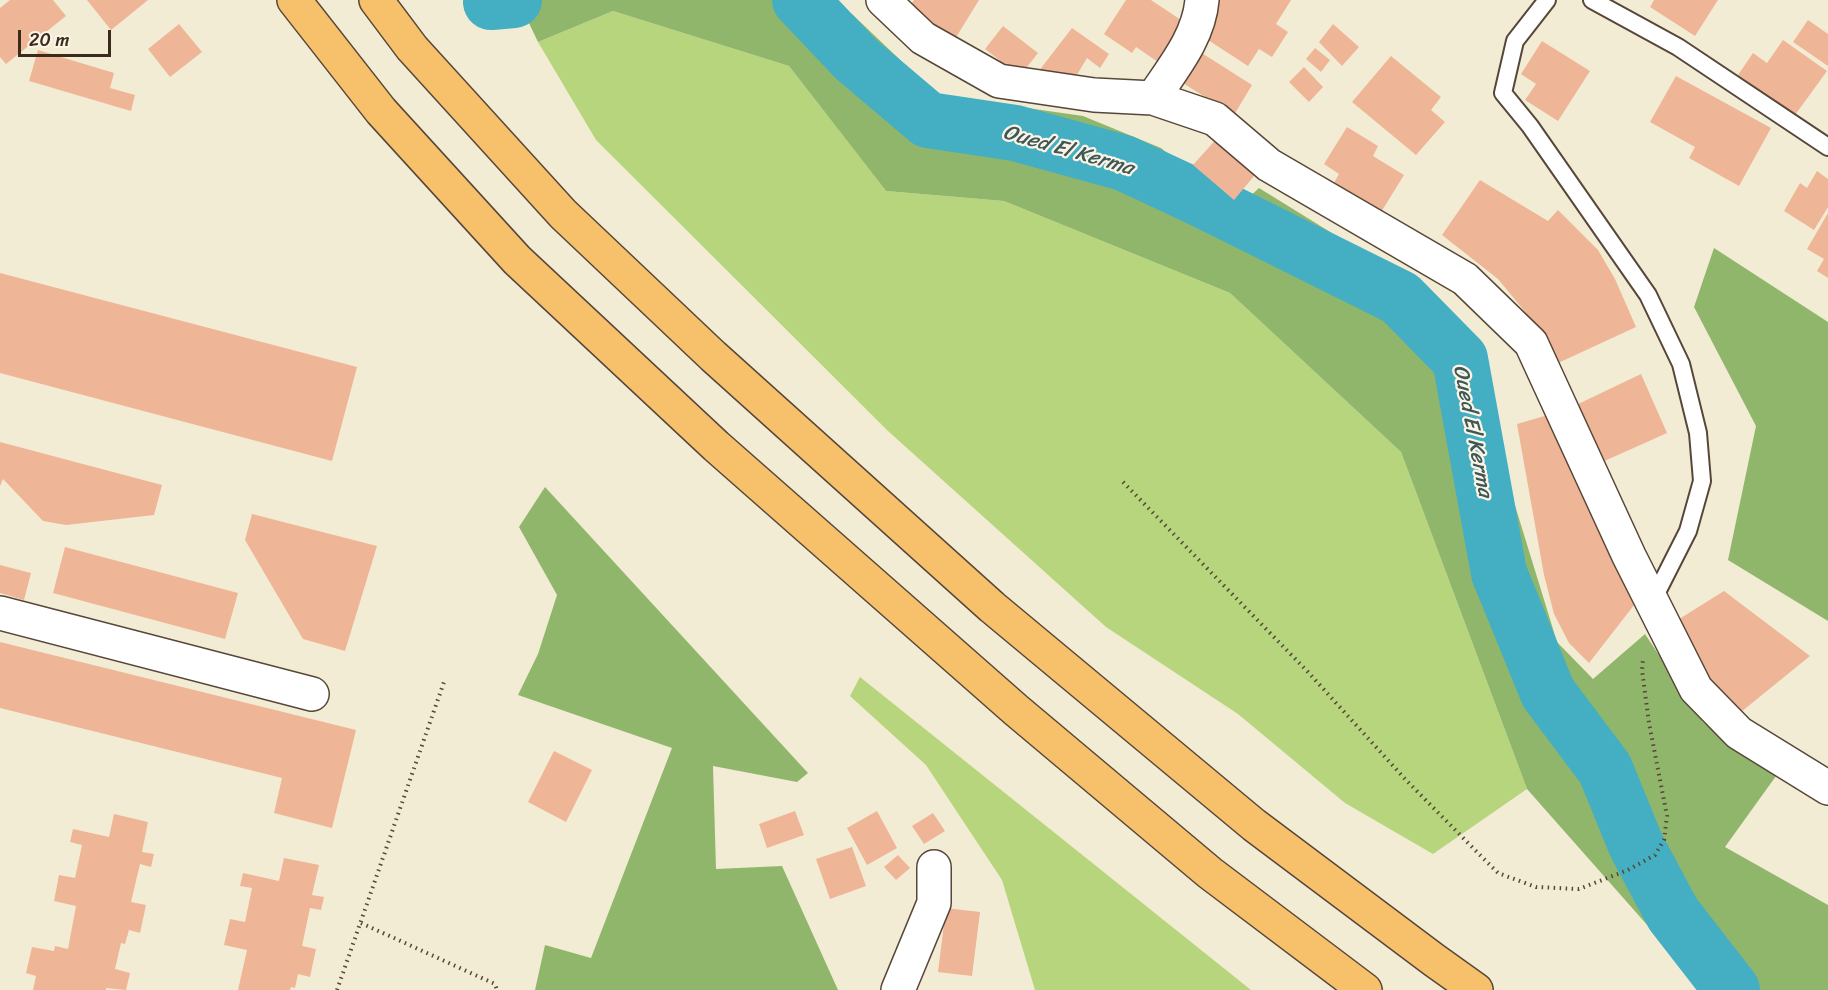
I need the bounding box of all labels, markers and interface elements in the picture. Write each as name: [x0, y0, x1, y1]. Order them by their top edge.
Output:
scale bar: [21, 18, 114, 56]
text: 20 m: [29, 24, 69, 56]
water label: Oued El Kerma: [1000, 120, 1136, 182]
water label: Oued El Kerma: [1447, 363, 1497, 499]

